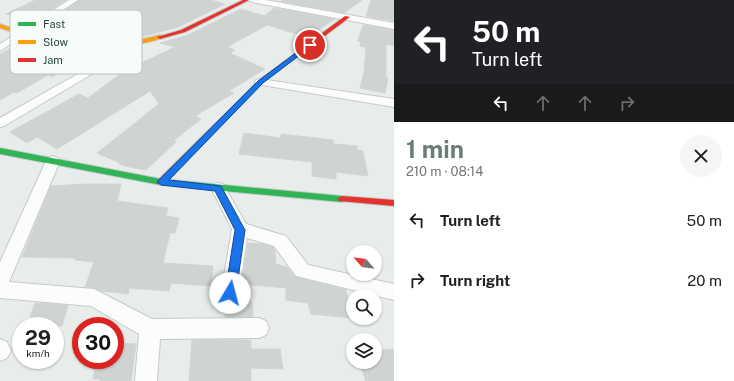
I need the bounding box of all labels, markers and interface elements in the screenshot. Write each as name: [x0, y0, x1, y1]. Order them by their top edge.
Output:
legend: [10, 10, 142, 74]
text: 50 m: [472, 15, 540, 48]
icon: left: [406, 16, 458, 68]
text: Fast: [43, 18, 65, 30]
pin: [293, 28, 327, 62]
icon: arrive: [299, 34, 321, 56]
text: Slow: [43, 36, 69, 48]
text: Turn left: [472, 49, 542, 70]
text: Jam: [43, 54, 63, 66]
icon: left: [490, 92, 512, 114]
icon: ahead: [532, 92, 554, 114]
icon: ahead: [574, 92, 596, 114]
icon: right: [616, 92, 638, 114]
text: 1 min: [406, 135, 464, 163]
button: close: [680, 135, 722, 177]
text: 210 m · 08:14: [406, 164, 483, 179]
icon: left: [406, 209, 428, 231]
text: Turn left: [440, 212, 501, 229]
text: 50 m: [687, 212, 722, 229]
north arrow: [346, 245, 382, 281]
map controls: [346, 245, 382, 369]
icon: right: [406, 269, 428, 291]
position arrow: [209, 272, 251, 314]
text: Turn right: [440, 272, 510, 289]
text: 20 m: [687, 272, 722, 289]
button: search: [346, 289, 382, 325]
speed limit sign: 30: [72, 317, 124, 369]
text: 29: [25, 326, 51, 350]
button: layers: [346, 333, 382, 369]
text: km/h: [26, 347, 50, 359]

